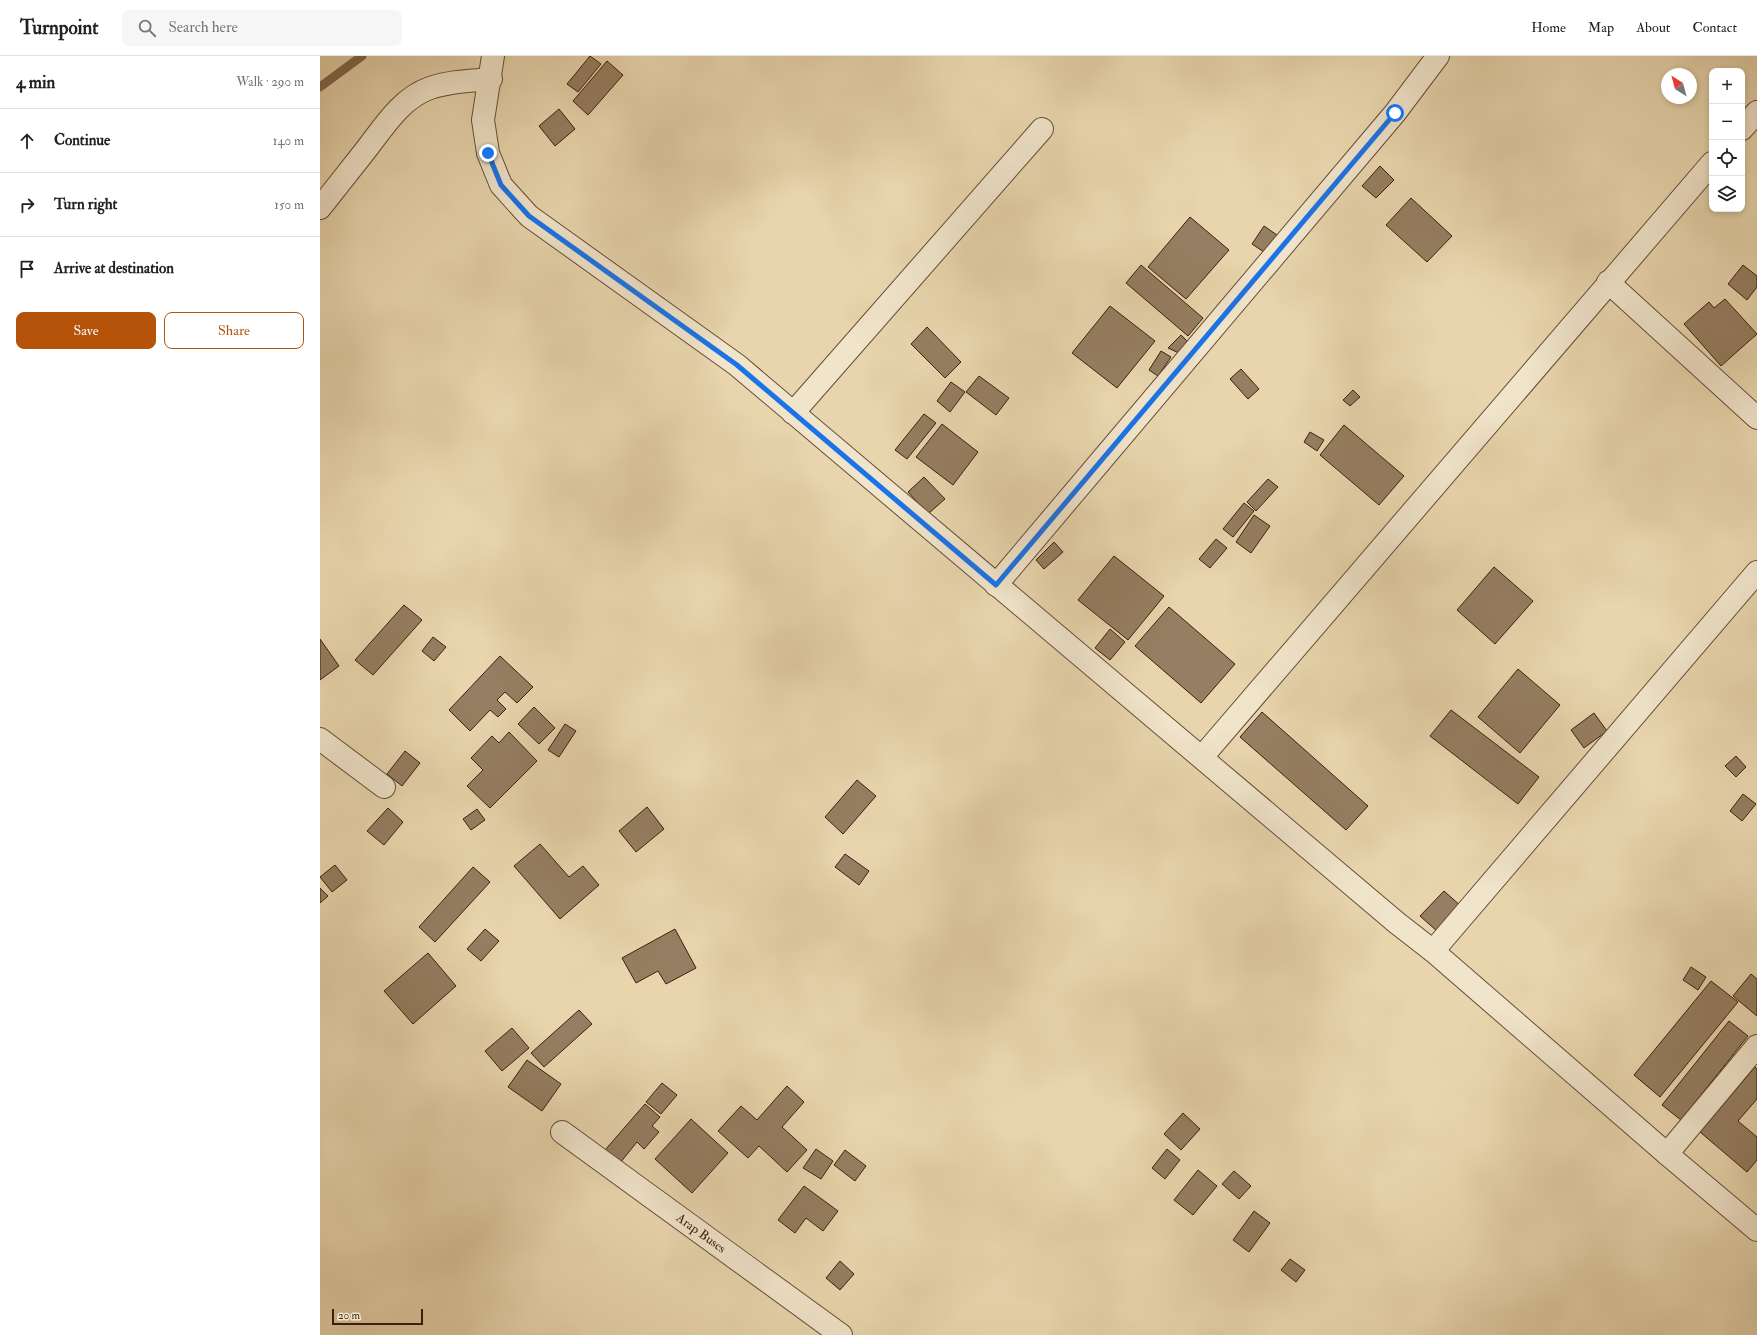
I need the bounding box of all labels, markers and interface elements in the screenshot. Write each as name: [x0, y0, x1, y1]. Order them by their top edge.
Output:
search box: [122, 10, 402, 46]
text: Turnpoint: [20, 16, 98, 40]
icon: search: [136, 17, 158, 39]
text: Search here: [168, 18, 238, 37]
text: Home: [1531, 19, 1566, 36]
text: Map: [1588, 19, 1614, 36]
text: About: [1636, 19, 1670, 36]
text: Contact: [1692, 19, 1737, 36]
north arrow: [1661, 68, 1697, 104]
map controls: [1709, 68, 1745, 212]
button: +: [1709, 68, 1745, 104]
text: 4 min: [16, 72, 55, 93]
text: Walk · 290 m: [236, 74, 304, 90]
route start: [1386, 104, 1404, 122]
button: −: [1709, 104, 1745, 140]
icon: ahead: [16, 130, 38, 152]
text: Continue: [54, 131, 110, 150]
text: 140 m: [273, 133, 304, 149]
button: locate: [1709, 140, 1745, 176]
route end: [479, 144, 497, 162]
button: layers: [1709, 176, 1745, 212]
icon: right: [16, 194, 38, 216]
text: Turn right: [54, 195, 117, 214]
text: 150 m: [274, 197, 304, 213]
icon: arrive: [16, 258, 38, 280]
text: Arrive at destination: [54, 259, 174, 278]
button: Save: [16, 312, 156, 349]
button: Share: [164, 312, 304, 349]
street label: Arap Buses: [672, 1209, 729, 1257]
scale bar: [332, 1307, 423, 1326]
text: 20 m: [338, 1309, 360, 1322]

